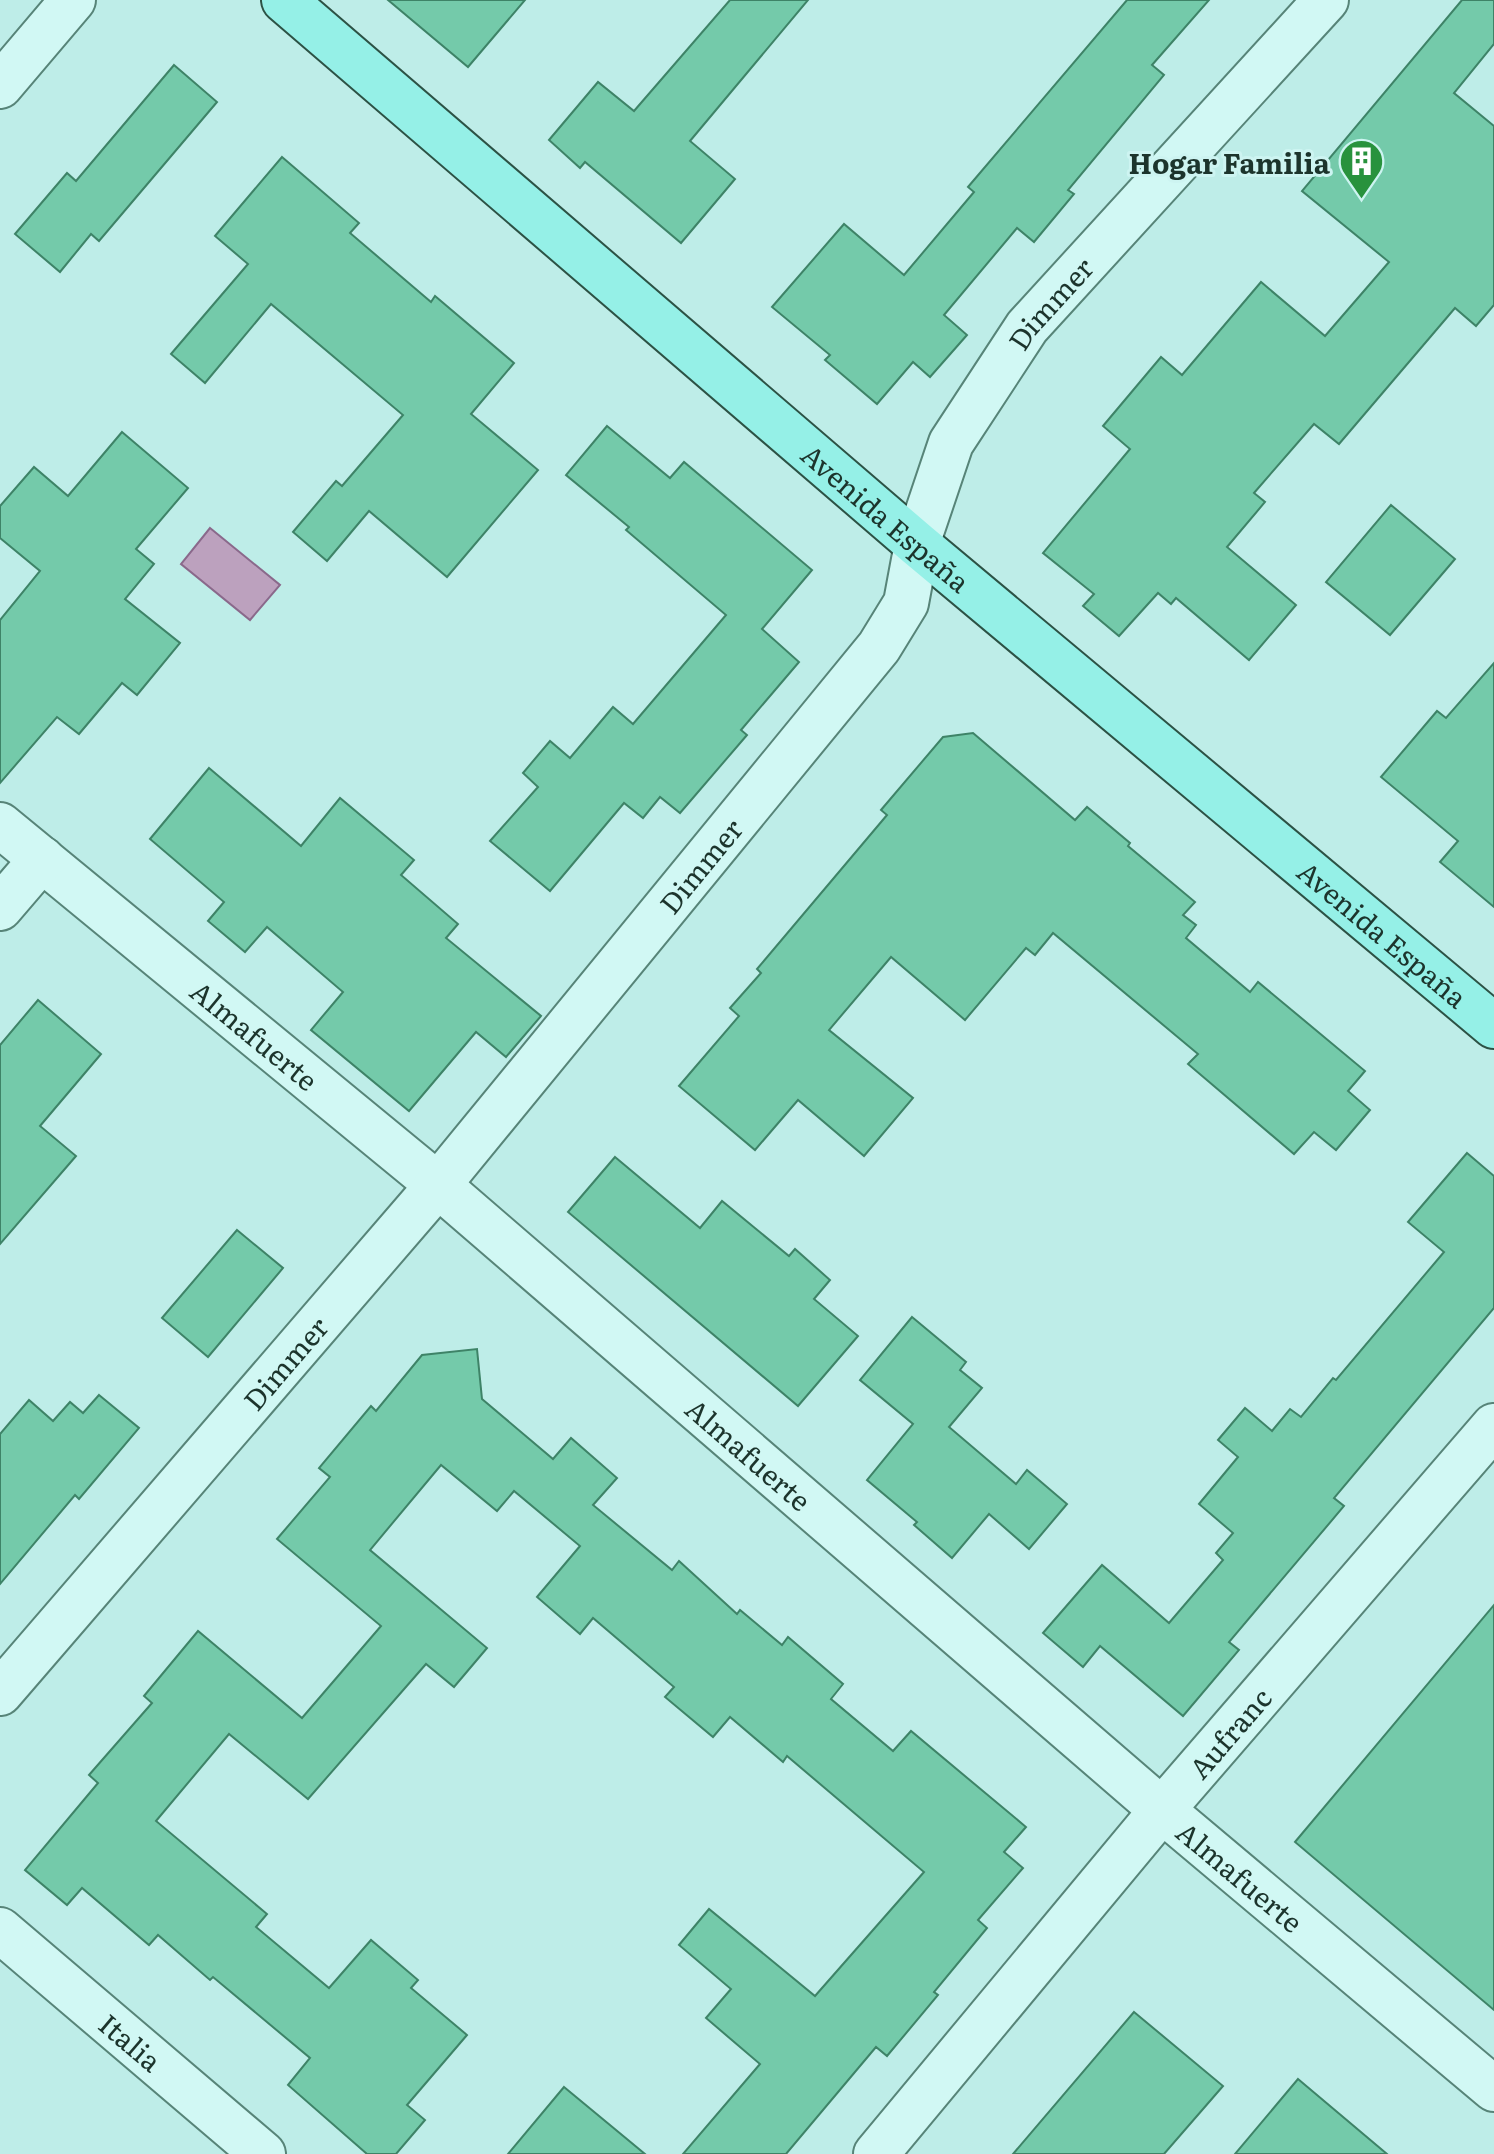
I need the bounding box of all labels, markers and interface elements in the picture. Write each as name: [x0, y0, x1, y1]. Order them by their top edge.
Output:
building icon: Hogar Familia: [1337, 138, 1385, 201]
place label: Hogar Familia: [1128, 141, 1331, 183]
street label: Dimmer: [997, 247, 1103, 358]
street label: Avenida España: [793, 433, 980, 601]
street label: Dimmer: [648, 808, 752, 922]
street label: Avenida España: [1289, 850, 1477, 1017]
street label: Almafuerte: [182, 969, 328, 1100]
street label: Dimmer: [232, 1306, 338, 1419]
street label: Almafuerte: [677, 1387, 821, 1520]
street label: Aufranc: [1178, 1678, 1281, 1787]
street label: Almafuerte: [1168, 1810, 1313, 1942]
street label: Italia: [90, 2003, 172, 2080]

